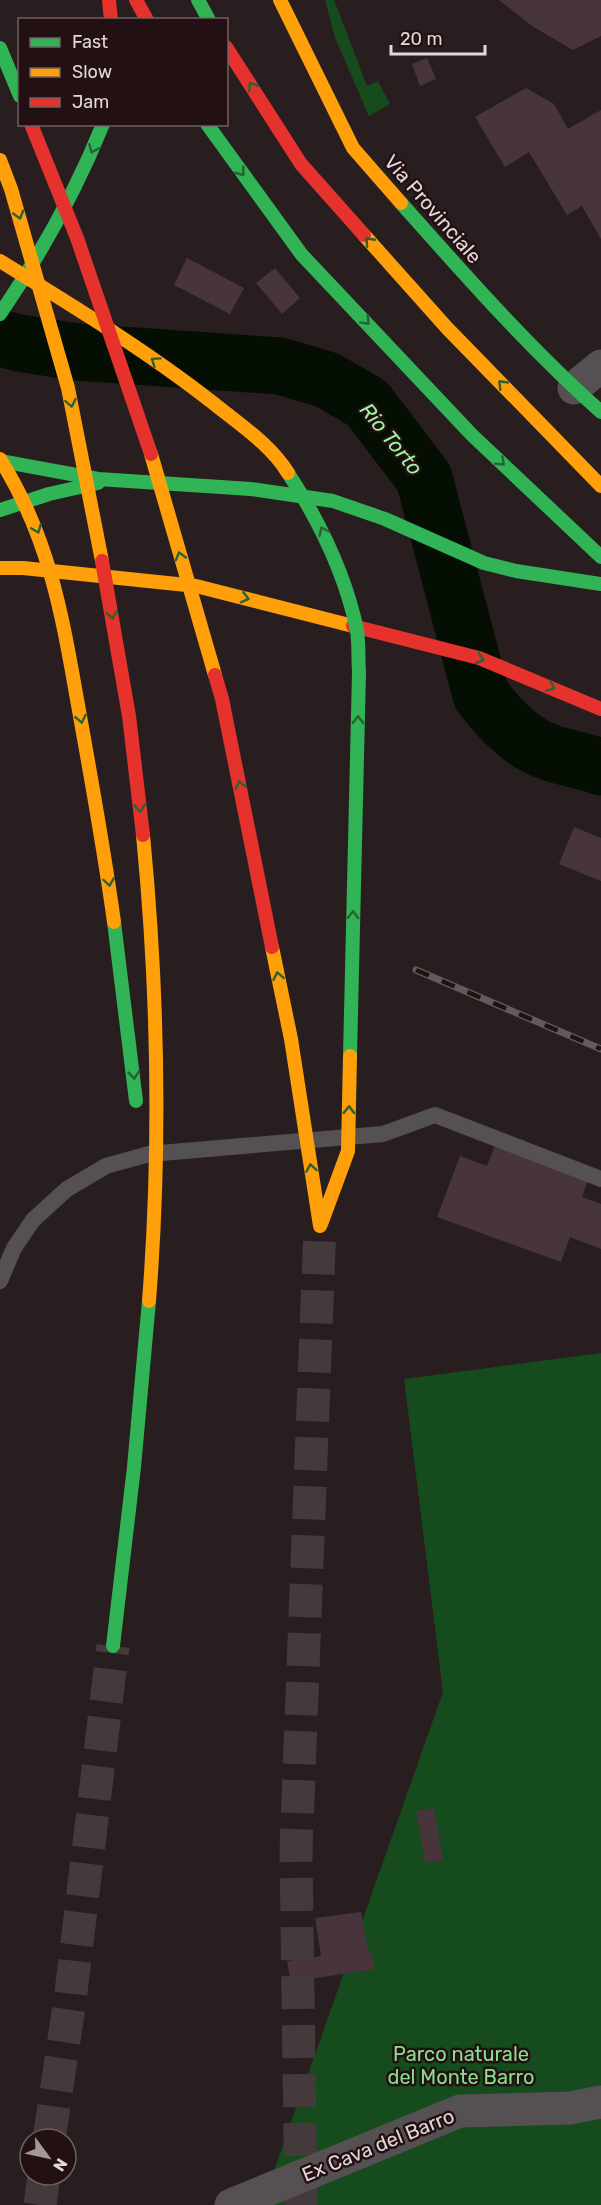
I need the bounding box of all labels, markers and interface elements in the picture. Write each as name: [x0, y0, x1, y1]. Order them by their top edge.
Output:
legend: [18, 18, 228, 126]
scale bar: [391, 18, 486, 56]
text: 20 m: [400, 28, 442, 50]
text: Fast: [72, 31, 108, 53]
text: Slow: [72, 61, 112, 83]
one-way arrow: [248, 82, 259, 93]
text: Jam: [72, 91, 109, 113]
one-way arrow: [88, 143, 100, 154]
street label: Via Provinciale: [379, 150, 487, 268]
one-way arrow: [234, 165, 245, 176]
one-way arrow: [11, 210, 24, 220]
one-way arrow: [365, 237, 376, 248]
one-way arrow: [358, 314, 369, 325]
one-way arrow: [151, 358, 162, 369]
one-way arrow: [498, 381, 509, 392]
water label: Rio Torto: [355, 397, 428, 480]
one-way arrow: [64, 398, 77, 408]
one-way arrow: [494, 455, 504, 466]
one-way arrow: [30, 523, 42, 534]
one-way arrow: [318, 526, 330, 537]
one-way arrow: [175, 551, 187, 562]
one-way arrow: [239, 591, 250, 603]
one-way arrow: [105, 610, 118, 620]
one-way arrow: [474, 651, 485, 664]
one-way arrow: [544, 679, 555, 691]
one-way arrow: [74, 713, 87, 723]
one-way arrow: [352, 715, 364, 724]
one-way arrow: [234, 780, 247, 790]
one-way arrow: [133, 804, 146, 813]
one-way arrow: [102, 877, 114, 886]
one-way arrow: [347, 910, 360, 919]
one-way arrow: [272, 971, 285, 981]
one-way arrow: [127, 1071, 140, 1080]
one-way arrow: [343, 1105, 355, 1114]
one-way arrow: [305, 1164, 317, 1173]
park label: Parco naturale del Monte Barro: [388, 2042, 535, 2089]
street label: Ex Cava del Barro: [298, 2103, 458, 2187]
north arrow: [18, 2127, 78, 2187]
text: N: [49, 2155, 71, 2175]

